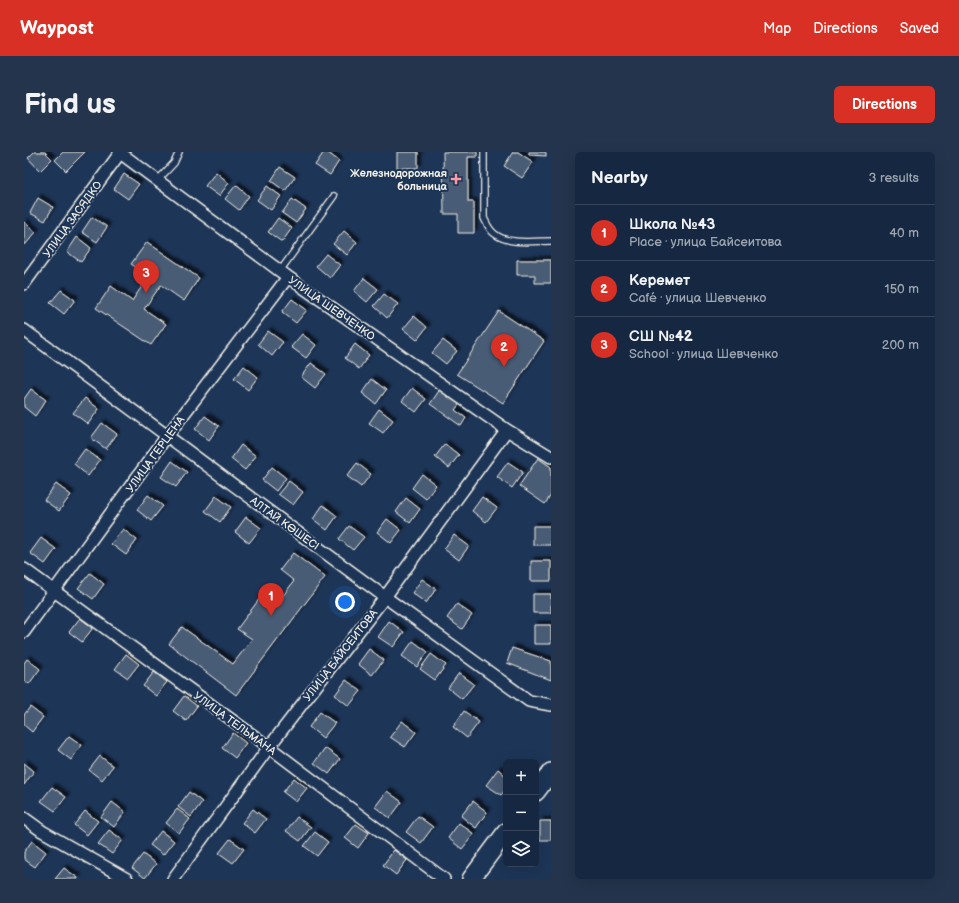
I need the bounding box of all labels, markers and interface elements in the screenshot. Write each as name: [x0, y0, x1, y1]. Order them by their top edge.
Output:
text: Waypost: [20, 17, 94, 40]
text: Map: [763, 20, 791, 37]
text: Directions: [813, 20, 878, 37]
text: Saved: [900, 20, 939, 37]
button: Directions: [834, 86, 935, 123]
text: Find us: [24, 88, 116, 121]
place label: Железнодорожная больница: [350, 167, 448, 193]
text: Nearby: [591, 168, 648, 188]
text: 3 results: [868, 170, 919, 186]
marker: Железнодорожная больница: [450, 173, 462, 185]
street label: УЛИЦА ЗАСЯДКО: [40, 178, 105, 260]
text: Школа №43: [629, 215, 715, 234]
text: 1: [601, 225, 607, 241]
text: 40 m: [889, 225, 919, 241]
text: Place · улица Байсеитова: [629, 234, 782, 250]
pin: 3: [133, 260, 159, 293]
text: Керемет: [629, 271, 690, 290]
street label: УЛИЦА ШЕВЧЕНКО: [286, 274, 378, 343]
text: 2: [600, 281, 608, 297]
text: 150 m: [885, 281, 919, 297]
text: Café · улица Шевченко: [629, 290, 766, 306]
text: СШ №42: [629, 327, 693, 346]
pin: 2: [491, 334, 517, 367]
text: 3: [600, 337, 608, 353]
text: 200 m: [882, 337, 919, 353]
text: School · улица Шевченко: [629, 346, 778, 362]
street label: УЛИЦА ГЕРЦЕНА: [123, 413, 188, 495]
street label: АЛТАЙ КӨШЕСІ: [247, 493, 322, 553]
pin: 1: [258, 583, 284, 616]
your location: [335, 592, 355, 612]
street label: УЛИЦА БАЙСЕИТОВА: [301, 607, 380, 704]
street label: УЛИЦА ТЕЛЬМАНА: [191, 689, 279, 758]
map controls: [503, 759, 539, 867]
button: +: [503, 759, 539, 795]
button: −: [503, 795, 539, 831]
button: layers: [503, 831, 539, 867]

